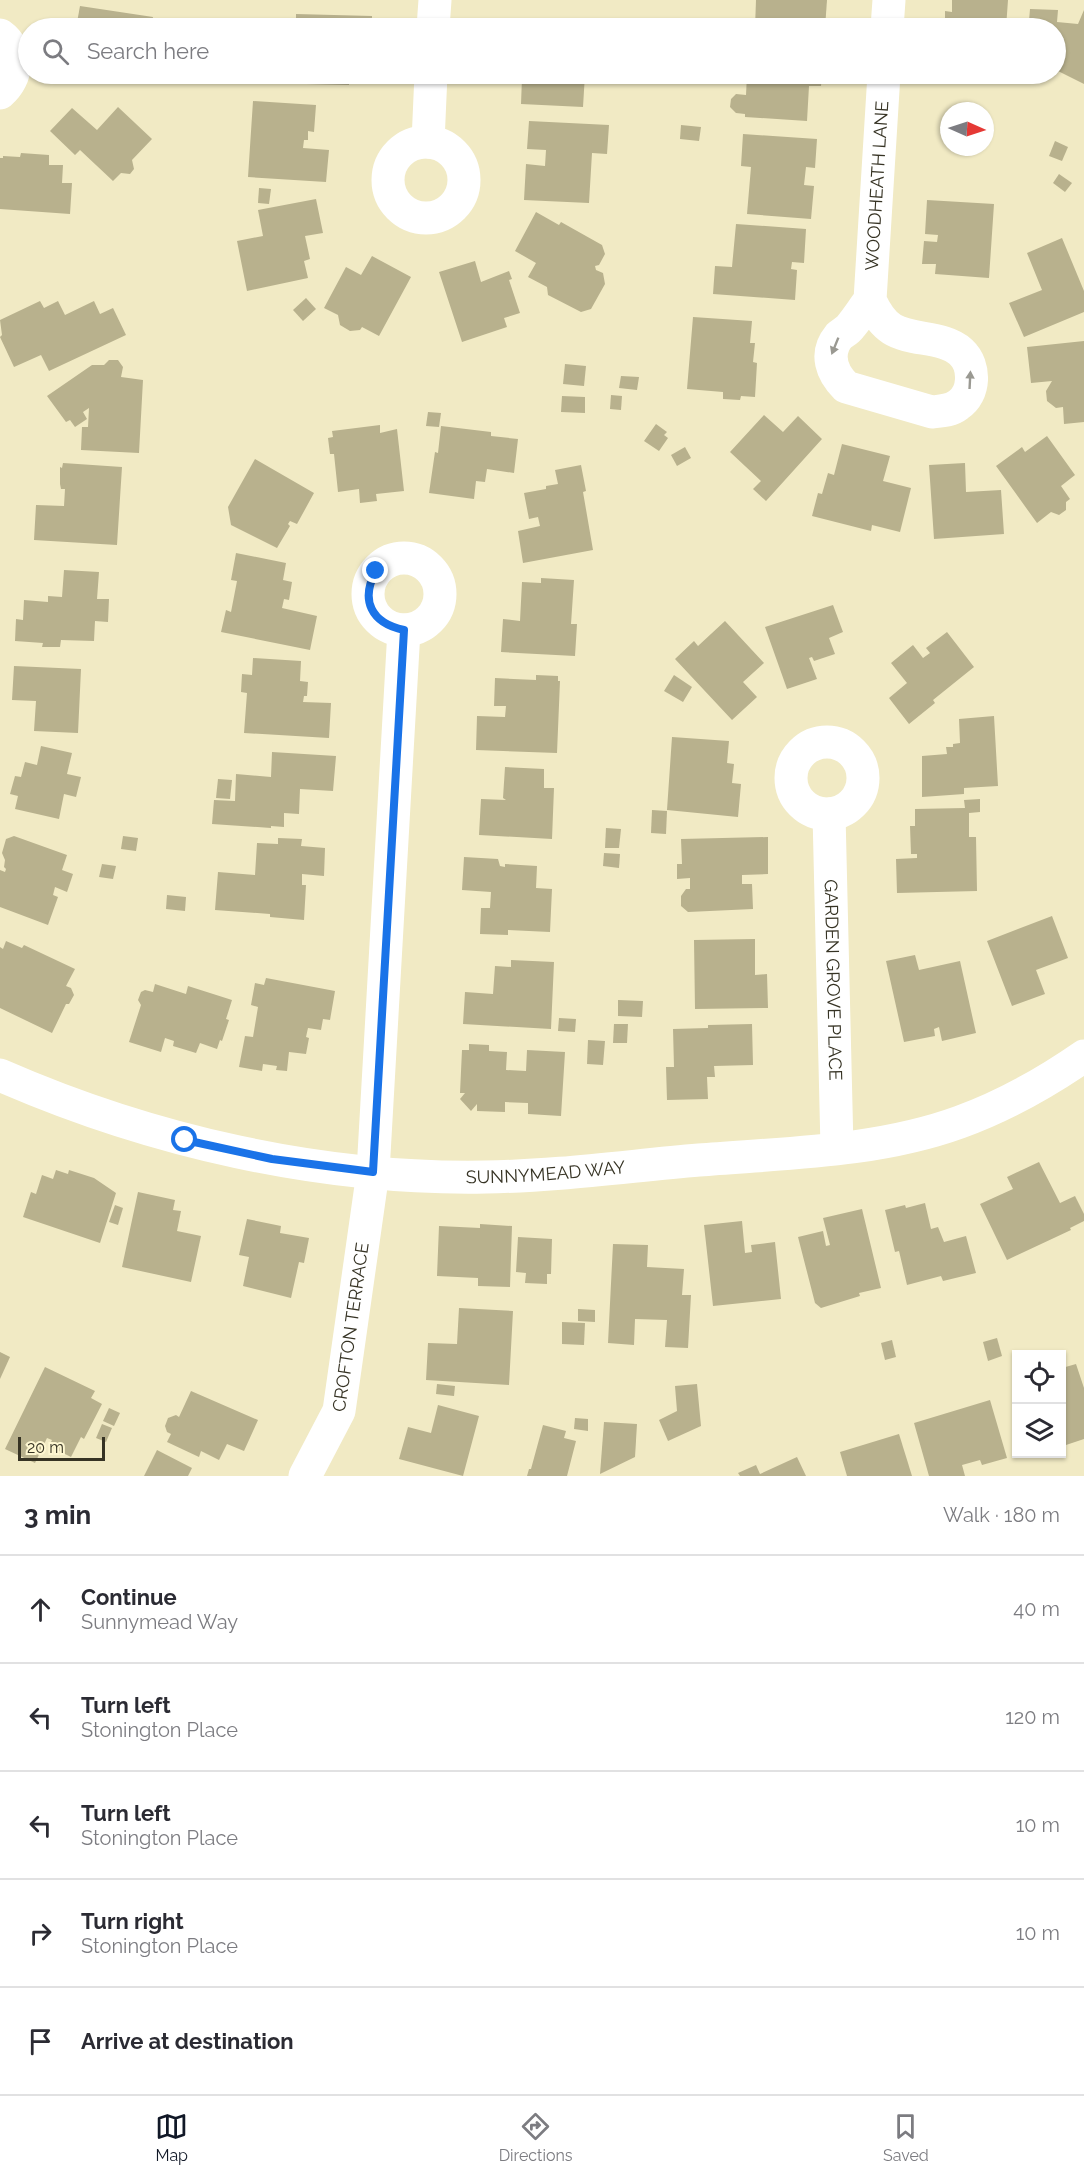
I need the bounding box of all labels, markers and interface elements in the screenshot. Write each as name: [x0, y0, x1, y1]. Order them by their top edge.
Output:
search box: [18, 18, 1066, 84]
icon: search: [39, 35, 72, 68]
text: Search here: [87, 38, 209, 64]
street label: WOODHEATH LANE: [861, 100, 892, 271]
north arrow: [940, 102, 994, 156]
one-way arrow: [830, 337, 840, 355]
one-way arrow: [966, 370, 975, 389]
route end: [362, 557, 388, 583]
street label: GARDEN GROVE PLACE: [821, 879, 846, 1081]
route start: [171, 1126, 197, 1152]
street label: SUNNYMEAD WAY: [466, 1156, 627, 1187]
street label: CROFTON TERRACE: [328, 1241, 373, 1413]
map controls: [1012, 1350, 1066, 1458]
button: locate: [1012, 1350, 1066, 1404]
button: layers: [1012, 1404, 1066, 1458]
scale bar: [18, 1434, 105, 1462]
text: 20 m: [27, 1438, 64, 1457]
text: 3 min: [24, 1500, 91, 1530]
text: Walk · 180 m: [943, 1503, 1060, 1527]
text: Continue: [81, 1584, 177, 1610]
icon: ahead: [24, 1593, 57, 1626]
text: 40 m: [1013, 1597, 1060, 1621]
text: Sunnymead Way: [81, 1610, 238, 1634]
text: Turn left: [81, 1692, 171, 1718]
icon: left: [24, 1701, 57, 1734]
text: 120 m: [1005, 1705, 1060, 1729]
text: Stonington Place: [81, 1718, 238, 1742]
text: Turn left: [81, 1800, 171, 1826]
icon: left: [24, 1809, 57, 1842]
text: 10 m: [1016, 1813, 1060, 1837]
text: Stonington Place: [81, 1826, 238, 1850]
text: Turn right: [81, 1908, 184, 1934]
icon: right: [24, 1917, 57, 1950]
text: 10 m: [1016, 1921, 1060, 1945]
text: Stonington Place: [81, 1934, 238, 1958]
icon: arrive: [24, 2025, 57, 2058]
text: Arrive at destination: [81, 2028, 294, 2054]
tab: Map: [155, 2110, 188, 2165]
tab: Directions: [499, 2110, 573, 2165]
tab: Saved: [883, 2110, 929, 2165]

